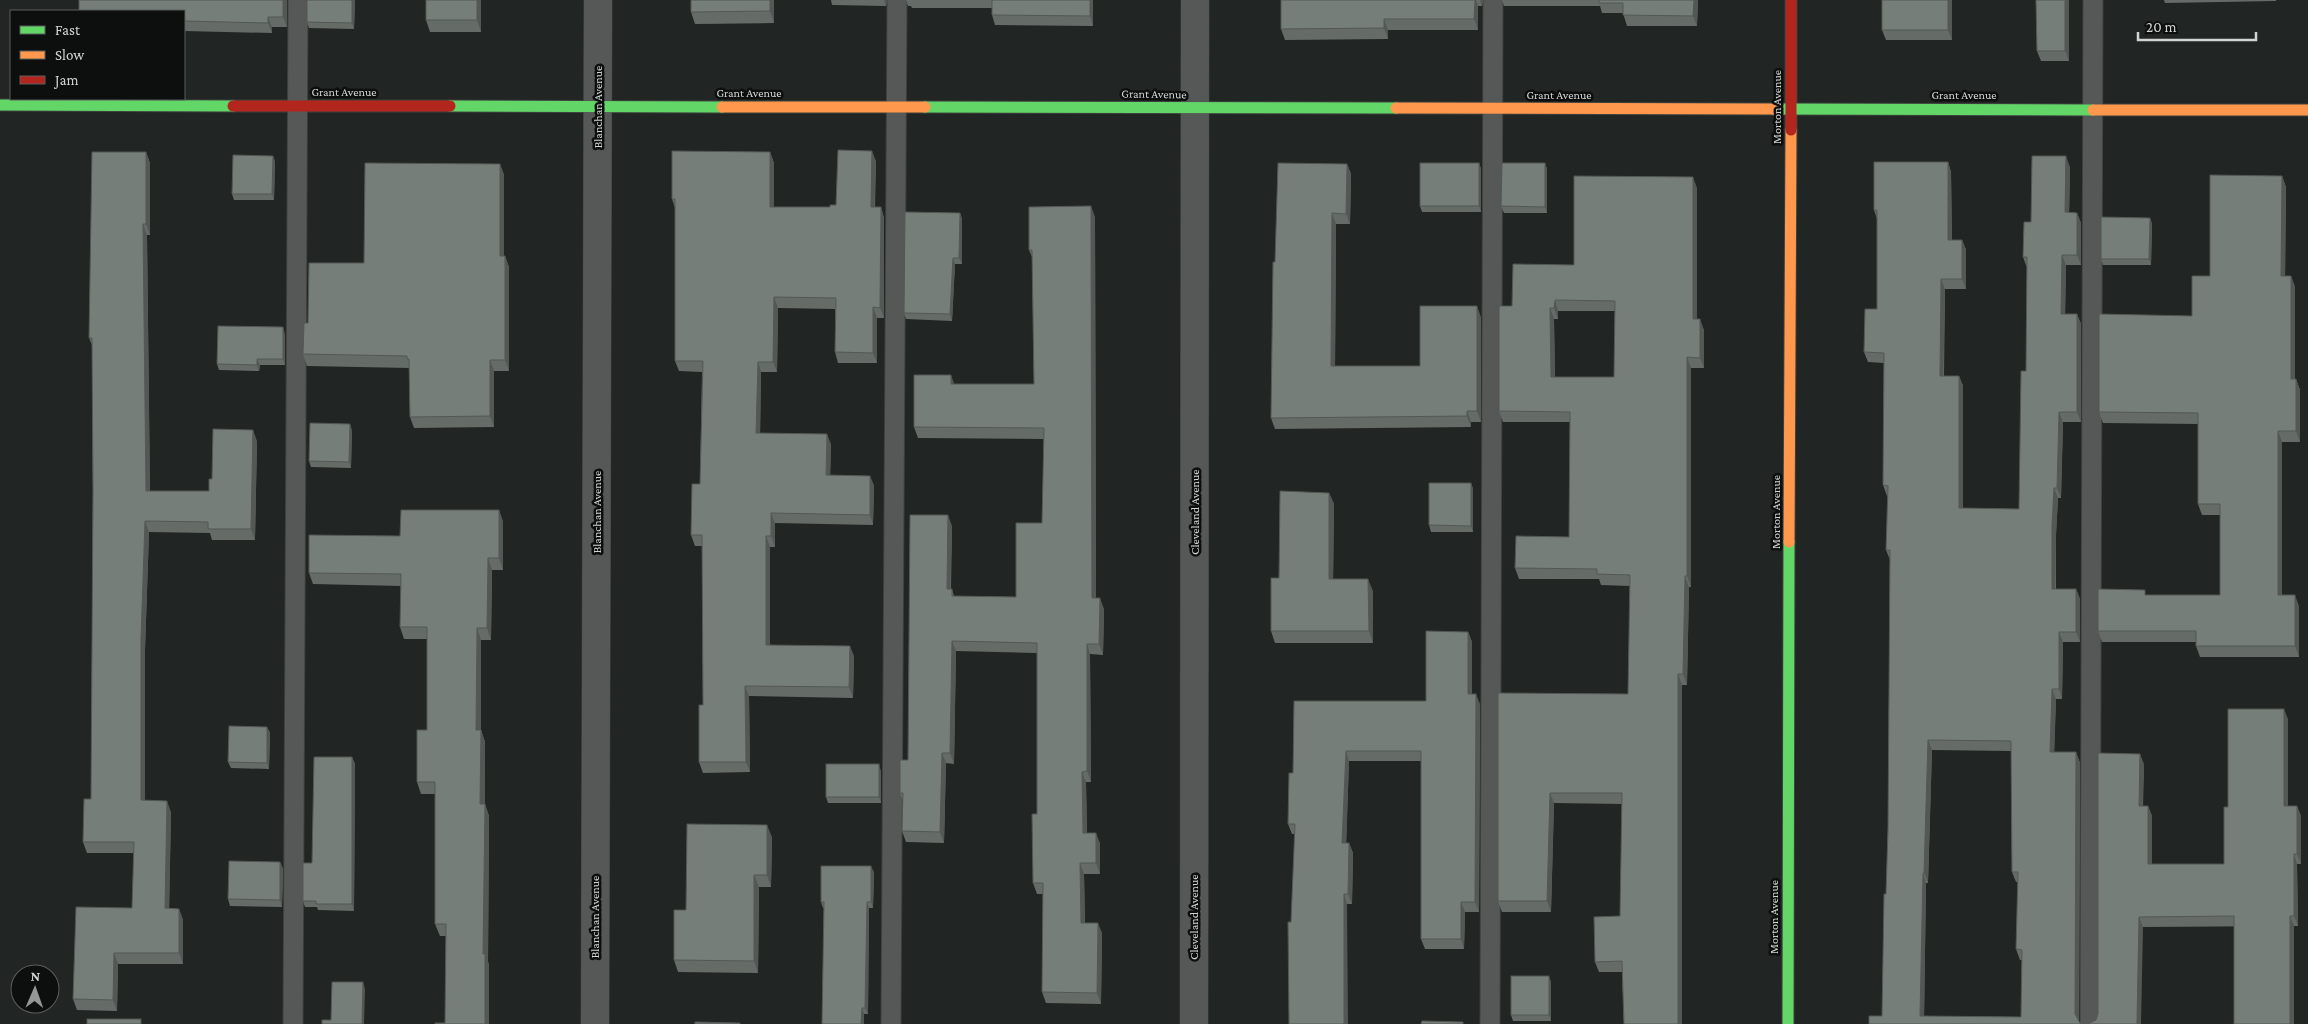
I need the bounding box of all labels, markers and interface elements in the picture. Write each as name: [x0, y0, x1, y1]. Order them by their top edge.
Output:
legend: [10, 10, 185, 100]
scale bar: [2138, 10, 2256, 42]
text: 20 m: [2146, 19, 2177, 35]
text: Fast: [55, 22, 81, 38]
text: Slow: [55, 47, 85, 63]
street label: Blanchan Avenue: [591, 66, 605, 148]
street label: Morton Avenue: [1770, 70, 1784, 144]
text: Jam: [53, 72, 78, 89]
street label: Grant Avenue: [311, 85, 377, 99]
street label: Grant Avenue: [716, 86, 782, 100]
street label: Grant Avenue: [1121, 86, 1187, 102]
street label: Grant Avenue: [1526, 88, 1592, 102]
street label: Grant Avenue: [1931, 88, 1997, 102]
street label: Cleveland Avenue: [1188, 469, 1202, 555]
street label: Blanchan Avenue: [590, 471, 604, 553]
street label: Morton Avenue: [1769, 475, 1783, 549]
street label: Cleveland Avenue: [1187, 874, 1201, 960]
street label: Blanchan Avenue: [588, 876, 602, 958]
street label: Morton Avenue: [1767, 880, 1781, 954]
north arrow: [10, 964, 60, 1014]
text: N: [30, 968, 41, 984]

